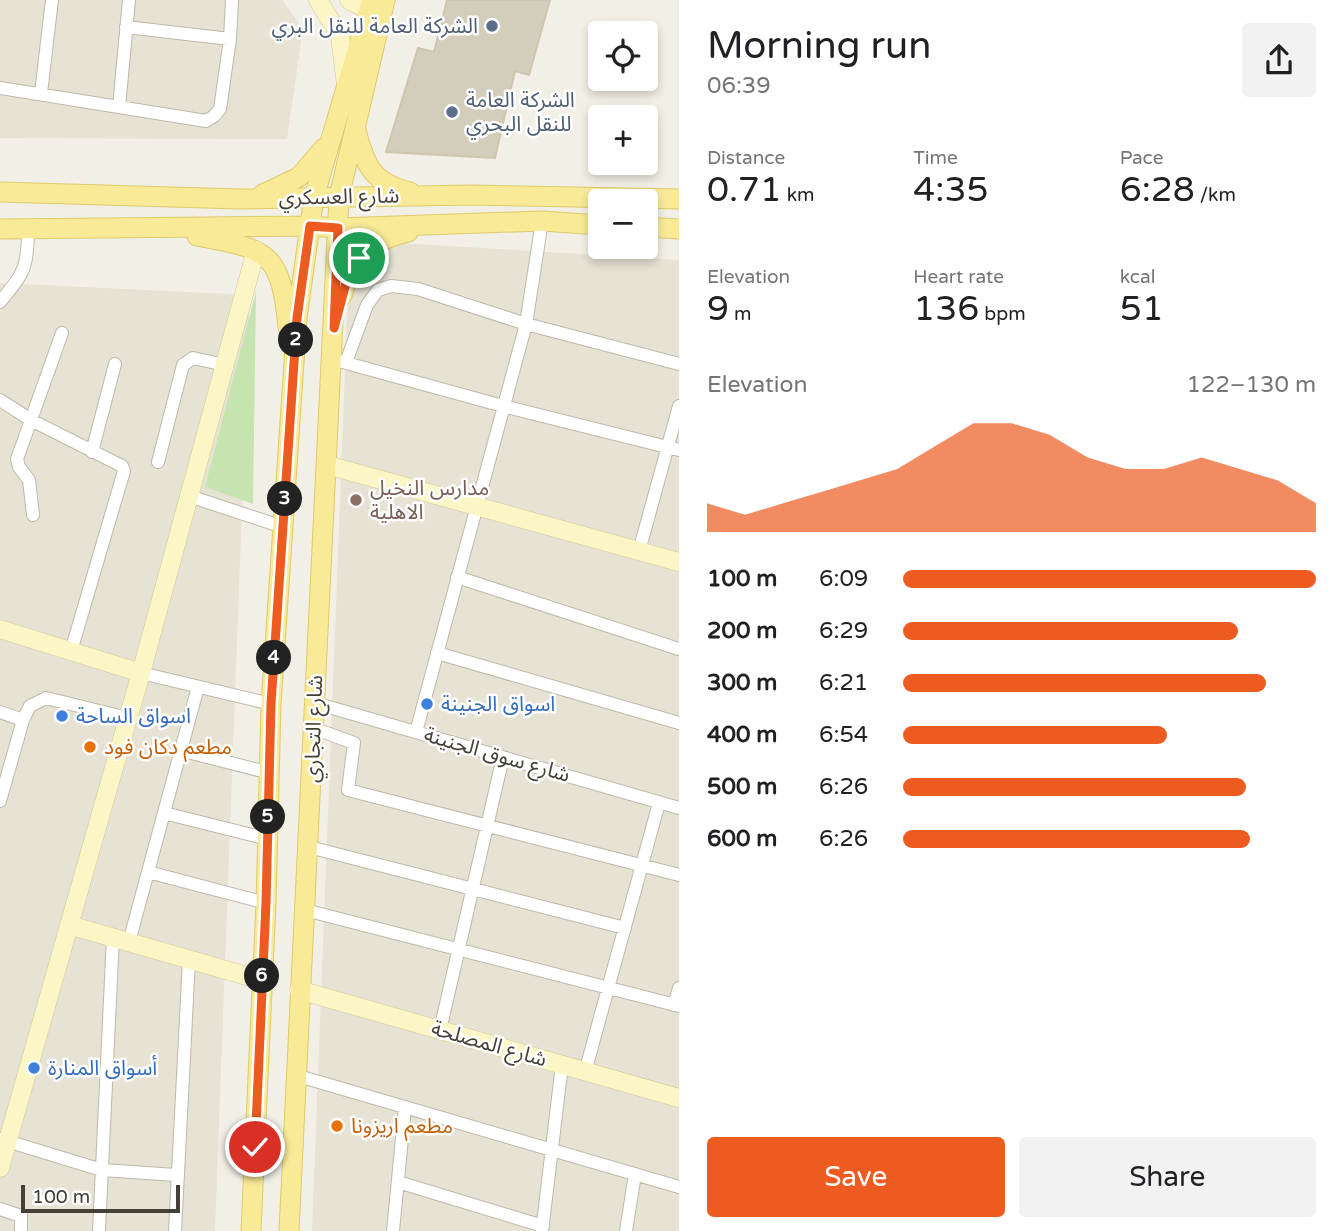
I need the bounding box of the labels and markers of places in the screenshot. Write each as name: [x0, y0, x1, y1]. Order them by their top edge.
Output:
place label: الشركة العامة للنقل البري: [272, 14, 478, 41]
marker: الشركة العامة للنقل البري: [484, 18, 500, 34]
place label: الشركة العامة للنقل البحري: [466, 88, 575, 139]
marker: الشركة العامة للنقل البحري: [444, 104, 460, 120]
pin: [329, 228, 389, 288]
pin: 2: [278, 322, 314, 358]
place label: مدارس النخيل الاهلية: [370, 476, 489, 525]
pin: 3: [268, 482, 302, 516]
marker: مدارس النخيل الاهلية: [348, 492, 364, 508]
pin: 4: [256, 640, 292, 676]
place label: اسواق الجنينة: [441, 692, 555, 717]
marker: اسواق الجنينة: [419, 696, 435, 712]
place label: اسواق الساحة: [76, 704, 191, 729]
marker: اسواق الساحة: [54, 708, 70, 724]
place label: مطعم دكان فود: [104, 735, 232, 762]
marker: مطعم دكان فود: [82, 739, 98, 755]
pin: 5: [250, 800, 286, 834]
pin: 6: [244, 958, 280, 993]
place label: أسواق المنارة: [48, 1055, 157, 1081]
marker: أسواق المنارة: [26, 1060, 42, 1076]
place label: مطعم اريزونا: [351, 1114, 453, 1141]
pin: [225, 1117, 285, 1177]
marker: مطعم اريزونا: [329, 1118, 345, 1134]

